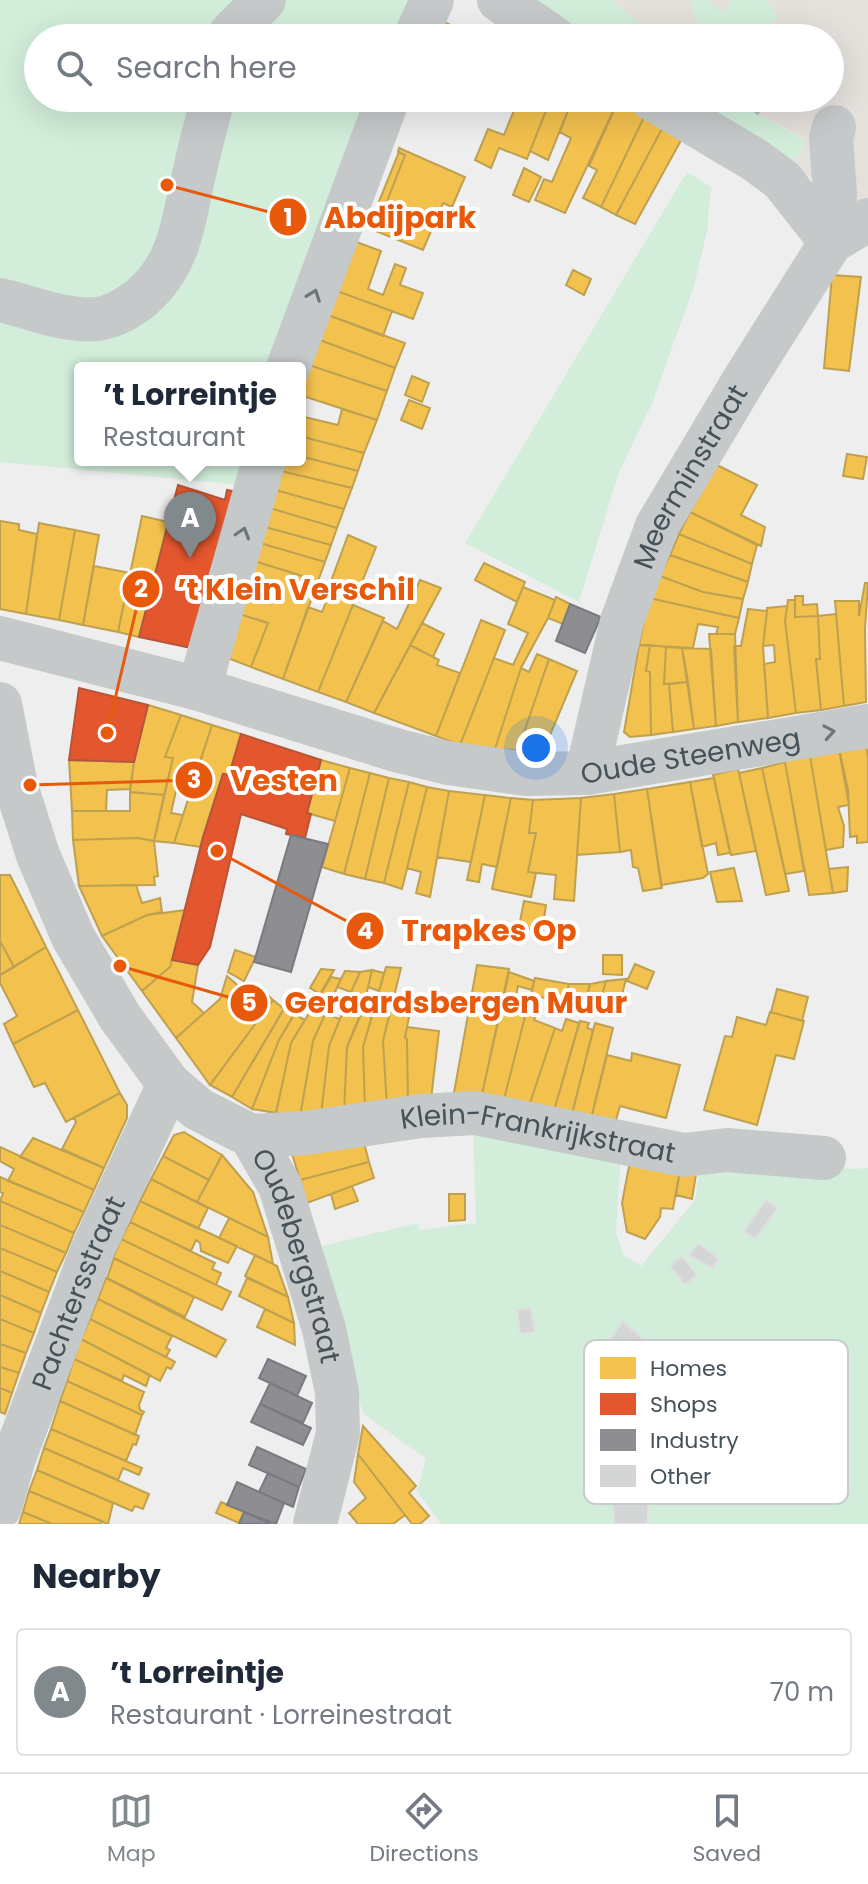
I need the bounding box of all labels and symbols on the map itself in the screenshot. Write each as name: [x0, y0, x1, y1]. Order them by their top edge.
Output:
callout: Abdijpark: [268, 190, 492, 244]
text: Abdijpark: [324, 196, 477, 239]
text: 1: [283, 201, 293, 234]
one-way arrow: [304, 288, 320, 302]
street label: Meerminstraat: [624, 377, 757, 575]
pin: A: [164, 492, 216, 558]
one-way arrow: [234, 527, 250, 541]
callout: ’t Klein Verschil: [121, 562, 430, 616]
text: ’t Klein Verschil: [177, 568, 415, 611]
text: 2: [134, 572, 148, 605]
street label: Oude Steenweg: [578, 719, 803, 794]
one-way arrow: [823, 725, 836, 742]
your location: [516, 728, 556, 768]
callout: Vesten: [174, 753, 354, 807]
text: Vesten: [230, 759, 338, 802]
text: 3: [187, 763, 201, 796]
callout: Trapkes Op: [345, 904, 592, 958]
text: Trapkes Op: [401, 909, 577, 952]
text: 4: [357, 914, 373, 947]
callout: Geraardsbergen Muur: [229, 976, 644, 1030]
text: Geraardsbergen Muur: [285, 981, 628, 1024]
text: 5: [241, 986, 257, 1019]
street label: Klein-Frankrijkstraat: [397, 1094, 679, 1173]
street label: Oudebergstraat: [242, 1141, 350, 1367]
street label: Pachtersstraat: [22, 1190, 135, 1396]
legend: [584, 1340, 848, 1504]
text: Homes: [650, 1353, 727, 1384]
text: Shops: [650, 1389, 717, 1420]
text: Industry: [650, 1425, 739, 1456]
text: Other: [650, 1461, 711, 1492]

